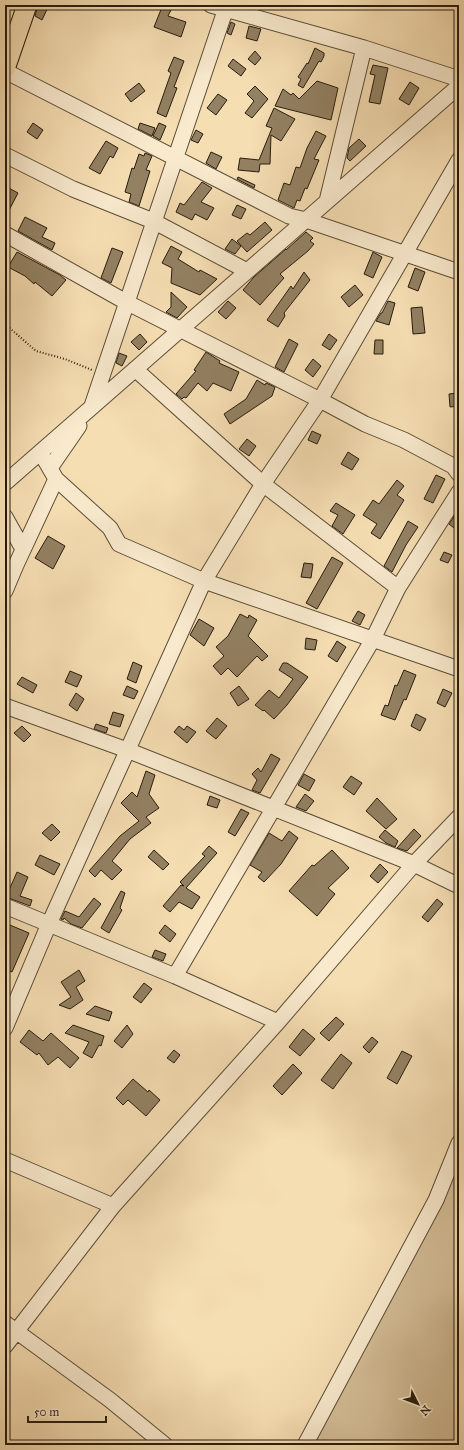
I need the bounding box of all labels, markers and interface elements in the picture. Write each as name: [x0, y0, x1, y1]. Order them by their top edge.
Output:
north arrow: [398, 1384, 438, 1424]
scale bar: [28, 1398, 106, 1424]
text: N: [417, 1403, 433, 1419]
text: 50 m: [34, 1405, 59, 1419]

